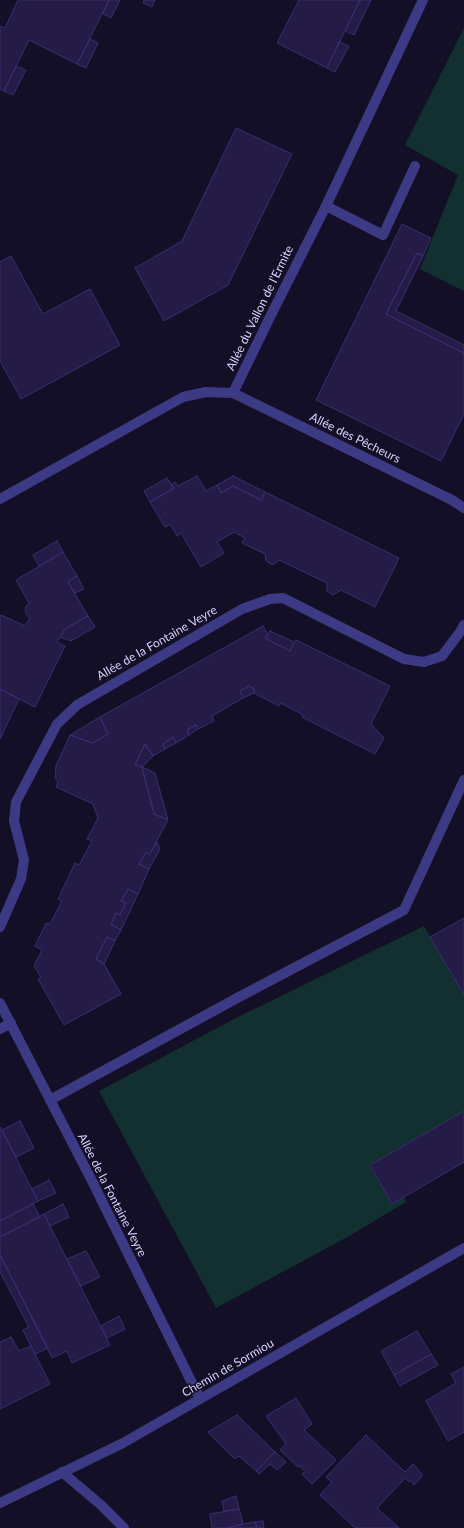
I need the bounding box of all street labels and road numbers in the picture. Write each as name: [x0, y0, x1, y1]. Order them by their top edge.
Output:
street label: Allée du Vallon de l’Ermite: [223, 243, 297, 373]
street label: Allée des Pêcheurs: [307, 410, 403, 466]
street label: Allée de la Fontaine Veyre: [94, 603, 220, 683]
street label: Allée de la Fontaine Veyre: [75, 1131, 149, 1259]
street label: Chemin de Sormiou: [180, 1336, 276, 1400]

